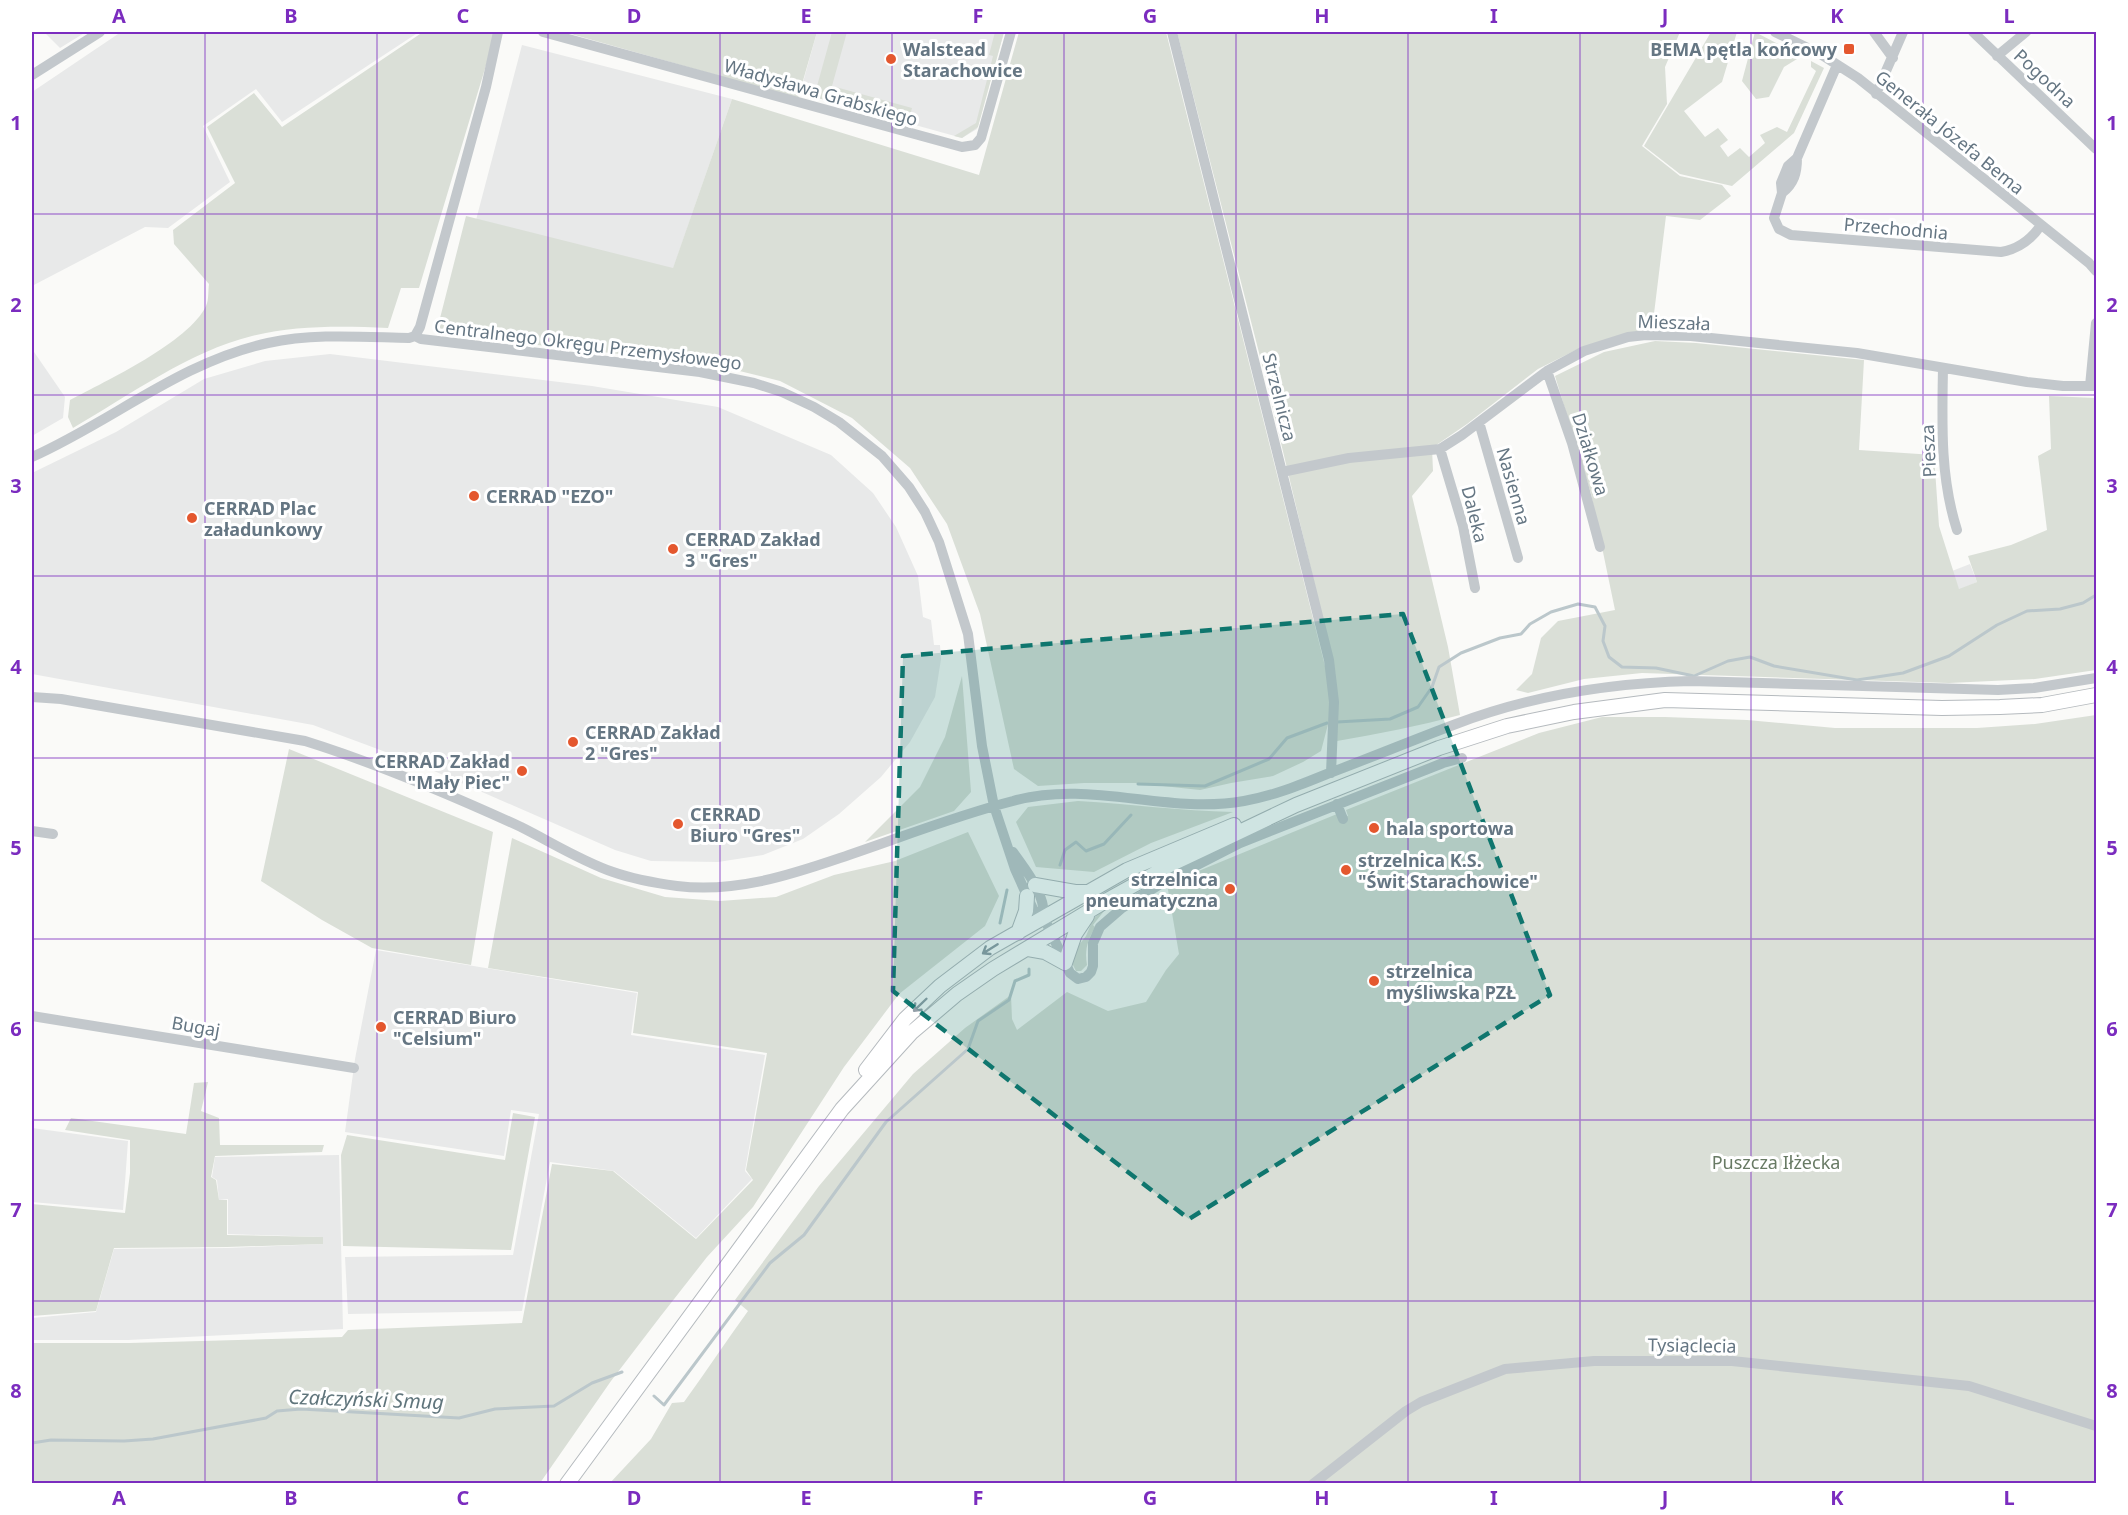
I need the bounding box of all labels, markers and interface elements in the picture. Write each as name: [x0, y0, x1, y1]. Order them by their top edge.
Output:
text: A: [112, 2, 126, 29]
text: B: [284, 2, 298, 29]
text: C: [457, 2, 470, 29]
text: D: [627, 2, 641, 29]
text: E: [800, 2, 812, 29]
text: F: [973, 2, 983, 29]
text: G: [1143, 2, 1157, 29]
text: H: [1314, 2, 1330, 29]
text: I: [1490, 2, 1498, 29]
text: J: [1660, 2, 1668, 29]
text: K: [1830, 2, 1844, 29]
text: L: [2003, 2, 2015, 29]
place label: Walstead Starachowice: [903, 37, 1023, 82]
place label: BEMA pętla końcowy: [1650, 37, 1838, 61]
marker: BEMA pętla końcowy: [1842, 42, 1856, 56]
street label: Pogodna: [2009, 43, 2081, 113]
marker: Walstead Starachowice: [884, 52, 898, 66]
street label: Władysława Grabskiego: [721, 53, 921, 131]
street label: Generała Józefa Bema: [1871, 64, 2029, 200]
text: 1: [10, 109, 22, 136]
text: 1: [2106, 109, 2118, 136]
street label: Przechodnia: [1843, 211, 1949, 245]
text: 2: [10, 291, 22, 318]
text: 2: [2106, 291, 2118, 318]
street label: Mieszała: [1637, 309, 1711, 335]
street label: Centralnego Okręgu Przemysłowego: [433, 313, 743, 375]
street label: Strzelnicza: [1257, 350, 1303, 444]
street label: Działkowa: [1567, 410, 1615, 498]
street label: Piesza: [1915, 424, 1941, 478]
street label: Nasienna: [1492, 444, 1536, 528]
text: 3: [10, 472, 22, 499]
text: 3: [2106, 472, 2118, 499]
street label: Daleka: [1456, 483, 1494, 545]
place label: CERRAD "EZO": [486, 484, 613, 508]
marker: CERRAD "EZO": [467, 489, 481, 503]
place label: CERRAD Plac załadunkowy: [204, 496, 323, 541]
marker: CERRAD Plac załadunkowy: [185, 511, 199, 525]
place label: CERRAD Zakład 3 "Gres": [685, 527, 821, 572]
marker: CERRAD Zakład 3 "Gres": [666, 542, 680, 556]
text: 4: [10, 653, 22, 680]
text: 4: [2106, 653, 2118, 680]
place label: CERRAD Zakład 2 "Gres": [585, 720, 721, 765]
marker: CERRAD Zakład 2 "Gres": [566, 735, 580, 749]
place label: CERRAD Zakład "Mały Piec": [374, 749, 510, 794]
marker: CERRAD Zakład "Mały Piec": [515, 764, 529, 778]
place label: CERRAD Biuro "Gres": [690, 802, 800, 847]
place label: hala sportowa: [1386, 816, 1514, 840]
marker: CERRAD Biuro "Gres": [671, 817, 685, 831]
marker: hala sportowa: [1367, 821, 1381, 835]
text: 5: [10, 834, 22, 861]
text: 5: [2106, 834, 2118, 861]
place label: strzelnica K.S. "Świt Starachowice": [1358, 848, 1538, 893]
marker: strzelnica K.S. "Świt Starachowice": [1339, 863, 1353, 877]
place label: strzelnica pneumatyczna: [1085, 867, 1218, 912]
marker: strzelnica pneumatyczna: [1223, 882, 1237, 896]
one-way arrow: [982, 943, 999, 955]
place label: strzelnica myśliwska PZŁ: [1386, 959, 1516, 1004]
marker: strzelnica myśliwska PZŁ: [1367, 974, 1381, 988]
one-way arrow: [912, 997, 927, 1012]
place label: CERRAD Biuro "Celsium": [393, 1005, 517, 1050]
street label: Bugaj: [170, 1010, 222, 1042]
text: 6: [10, 1015, 22, 1042]
text: 6: [2106, 1015, 2118, 1042]
marker: CERRAD Biuro "Celsium": [374, 1020, 388, 1034]
park label: Puszcza Iłżecka: [1712, 1150, 1840, 1174]
text: 7: [10, 1196, 22, 1223]
text: 7: [2106, 1196, 2118, 1223]
street label: Tysiąclecia: [1647, 1332, 1737, 1358]
text: 8: [10, 1377, 22, 1404]
text: 8: [2106, 1377, 2118, 1404]
water label: Czałczyński Smug: [288, 1383, 445, 1415]
text: A: [112, 1484, 126, 1511]
text: B: [284, 1484, 298, 1511]
text: C: [457, 1484, 470, 1511]
text: D: [627, 1484, 641, 1511]
text: E: [800, 1484, 812, 1511]
text: F: [973, 1484, 983, 1511]
text: G: [1143, 1484, 1157, 1511]
text: H: [1314, 1484, 1330, 1511]
text: I: [1490, 1484, 1498, 1511]
text: J: [1660, 1484, 1668, 1511]
text: K: [1830, 1484, 1844, 1511]
text: L: [2003, 1484, 2015, 1511]

